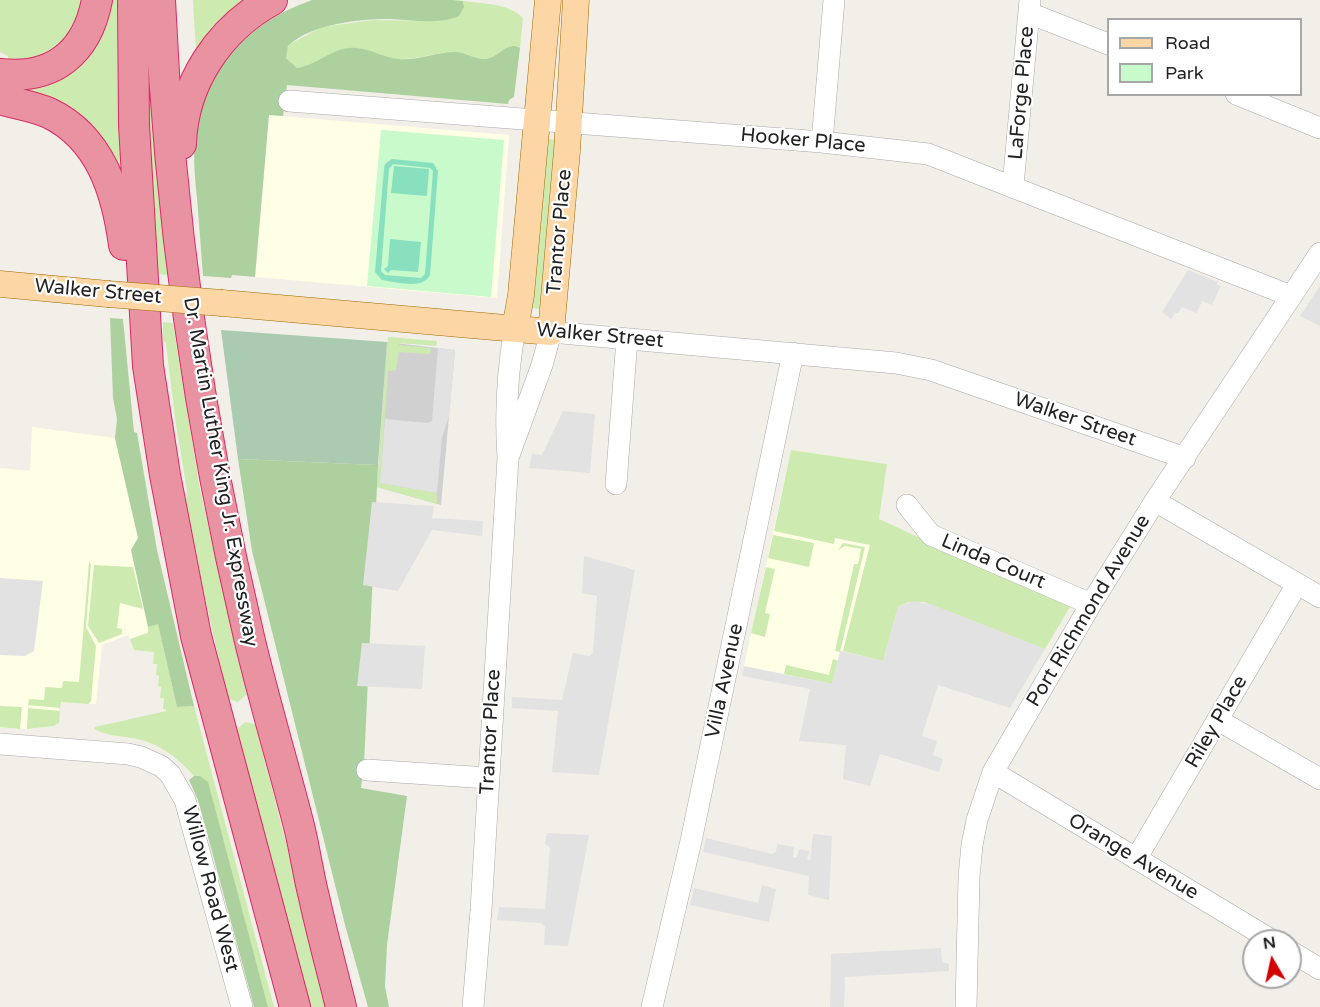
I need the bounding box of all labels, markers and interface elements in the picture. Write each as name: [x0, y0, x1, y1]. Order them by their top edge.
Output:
legend: [1107, 18, 1302, 96]
street label: LaForge Place: [1004, 25, 1040, 161]
text: Road: [1165, 32, 1210, 54]
text: Park: [1165, 62, 1203, 84]
street label: Hooker Place: [739, 124, 867, 158]
street label: Trantor Place: [543, 168, 577, 296]
street label: Walker Street: [33, 274, 163, 310]
street label: Dr. Martin Luther King Jr. Expressway: [177, 295, 263, 649]
street label: Walker Street: [535, 318, 665, 354]
street label: Walker Street: [1011, 388, 1139, 452]
street label: Port Richmond Avenue: [1022, 511, 1156, 711]
street label: Linda Court: [937, 529, 1049, 595]
street label: Villa Avenue: [701, 621, 749, 741]
street label: Trantor Place: [476, 669, 506, 795]
street label: Riley Place: [1181, 671, 1253, 773]
street label: Willow Road West: [176, 803, 244, 975]
street label: Orange Avenue: [1063, 809, 1203, 905]
north arrow: [1242, 929, 1302, 989]
text: N: [1262, 932, 1277, 954]

